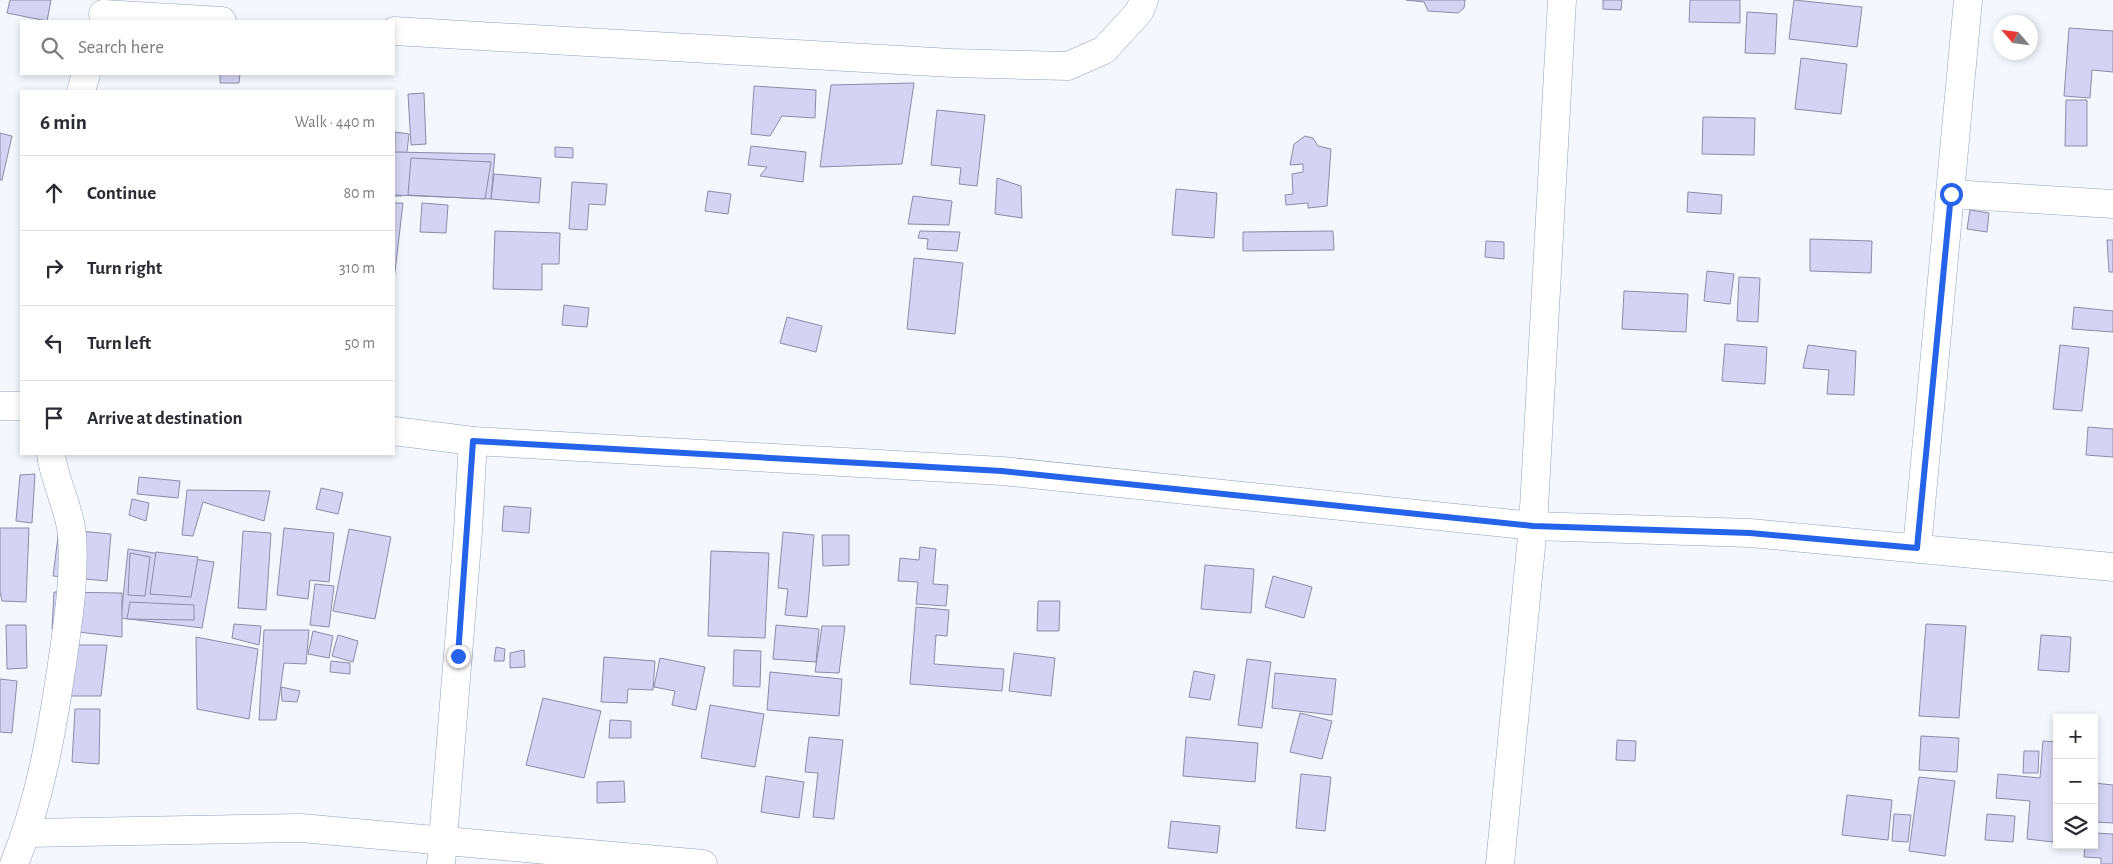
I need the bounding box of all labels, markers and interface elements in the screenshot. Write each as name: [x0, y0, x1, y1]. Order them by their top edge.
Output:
north arrow: [1993, 15, 2038, 60]
search box: [20, 20, 395, 75]
icon: search: [38, 34, 66, 62]
text: Search here: [78, 38, 164, 57]
text: 6 min: [40, 112, 87, 133]
text: Walk · 440 m: [295, 114, 375, 130]
icon: ahead: [40, 179, 68, 207]
route start: [1940, 183, 1963, 206]
text: Continue: [87, 184, 156, 203]
text: 80 m: [344, 185, 375, 201]
icon: right: [40, 254, 68, 282]
text: Turn right: [87, 259, 162, 278]
text: 310 m: [339, 260, 375, 276]
icon: left: [40, 329, 68, 357]
text: Turn left: [87, 334, 151, 353]
text: 50 m: [344, 335, 375, 351]
icon: arrive: [40, 404, 68, 432]
text: Arrive at destination: [87, 409, 243, 428]
route end: [447, 645, 470, 668]
map controls: [2053, 714, 2098, 849]
button: +: [2053, 714, 2098, 759]
button: −: [2053, 759, 2098, 804]
button: layers: [2053, 804, 2098, 849]

